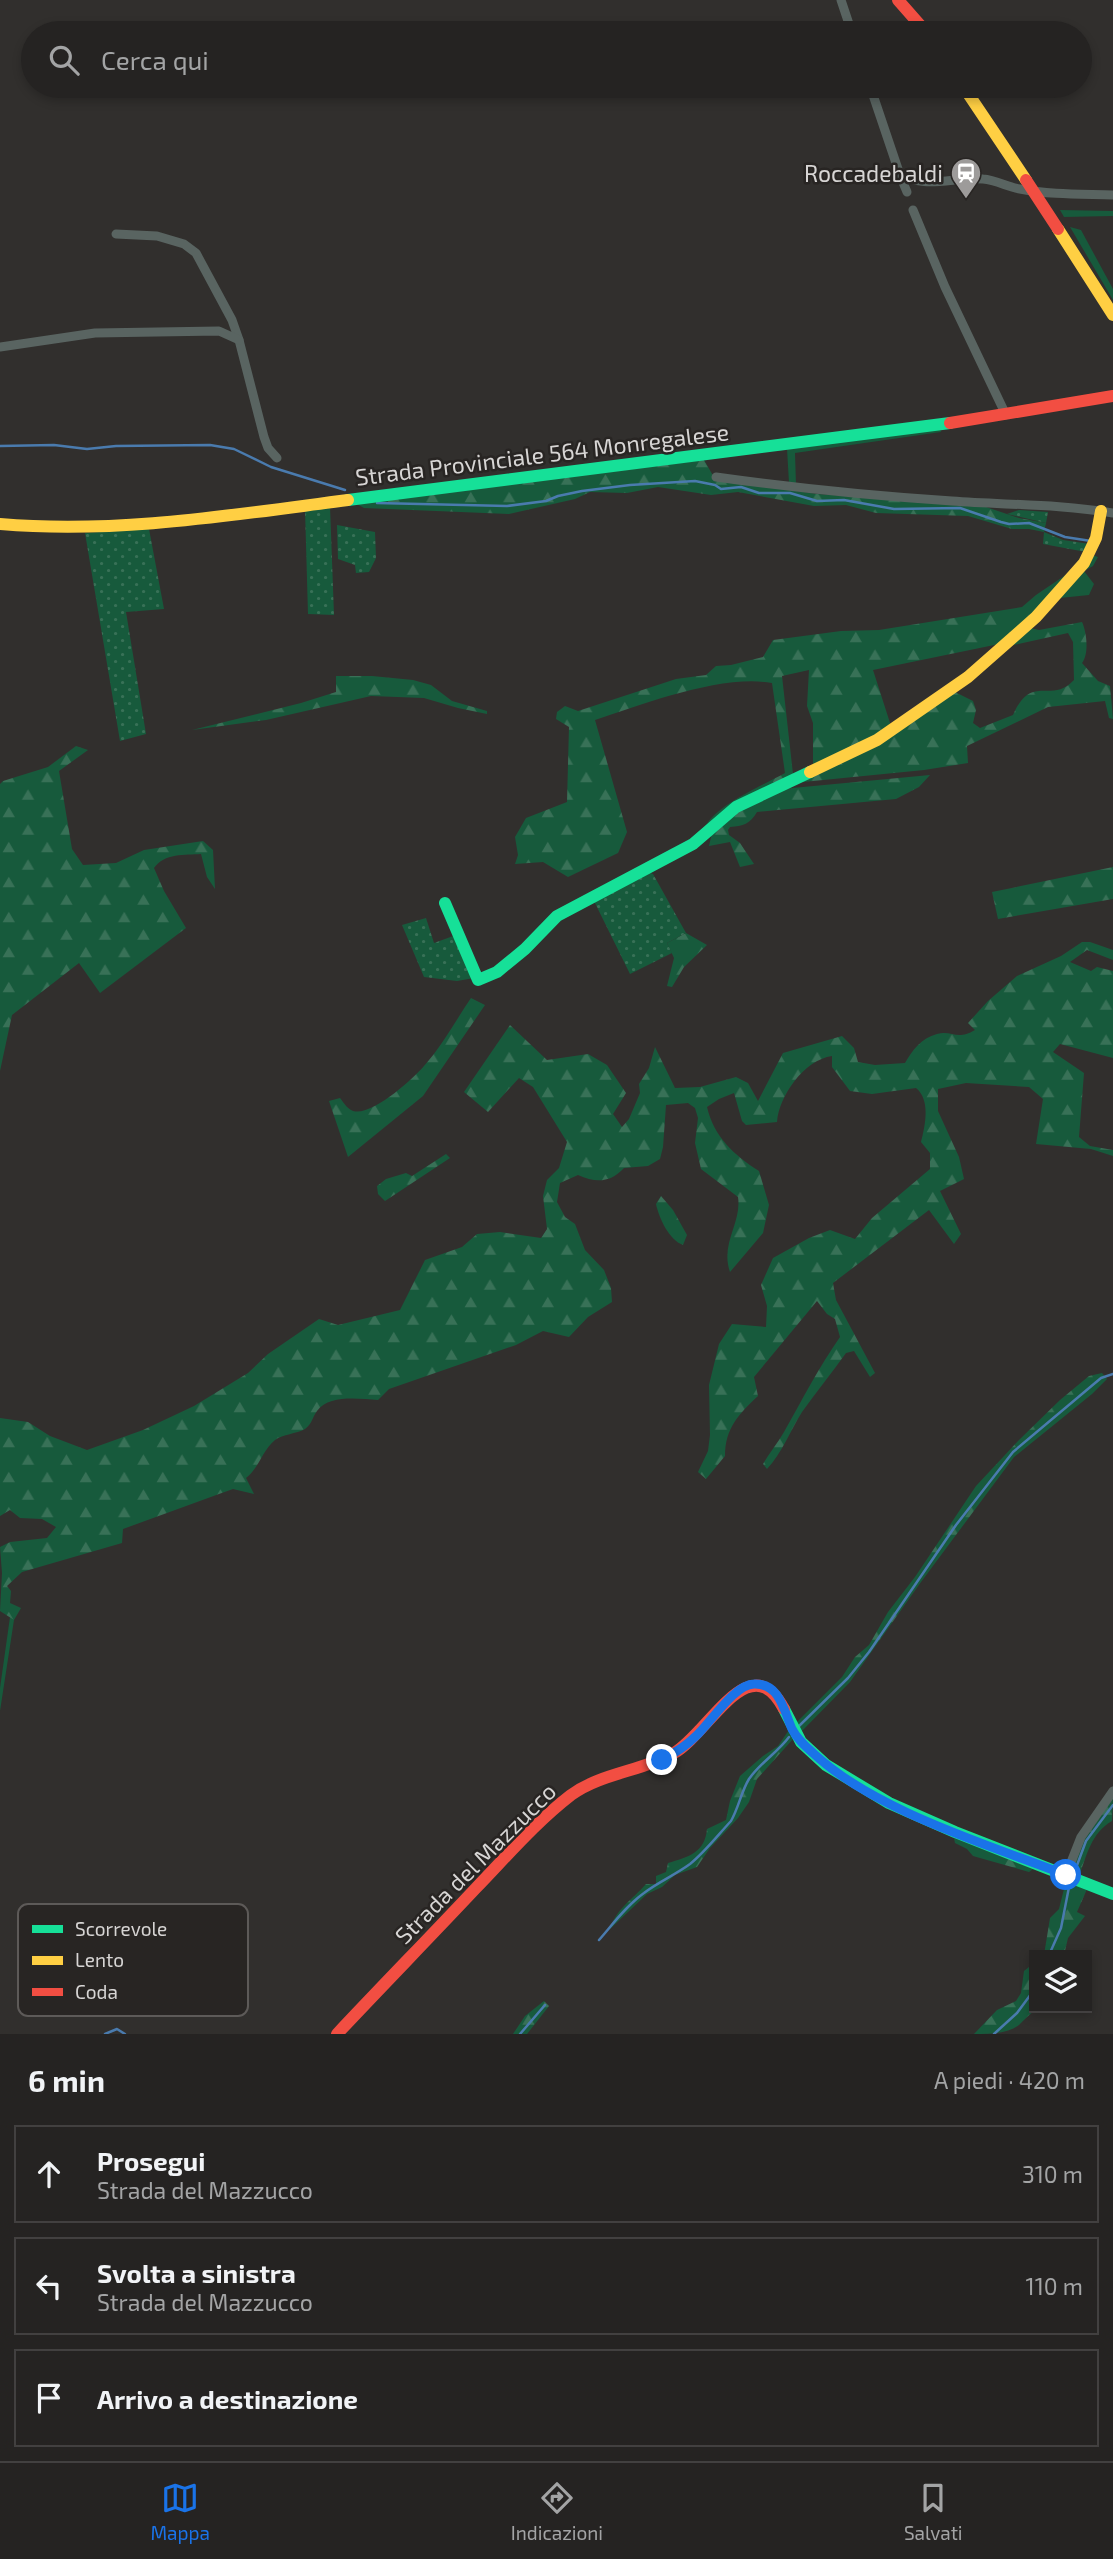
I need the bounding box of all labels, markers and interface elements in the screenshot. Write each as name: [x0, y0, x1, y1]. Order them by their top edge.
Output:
search box: [21, 21, 1092, 98]
icon: search: [45, 41, 83, 79]
text: Cerca qui: [101, 44, 209, 75]
station icon: Roccadebaldi: [949, 156, 983, 200]
place label: Roccadebaldi: [804, 159, 943, 187]
street label: Strada Provinciale 564 Monregalese: [354, 417, 730, 491]
route end: [646, 1744, 677, 1775]
street label: Strada del Mazzucco: [389, 1777, 561, 1949]
route start: [1050, 1859, 1081, 1890]
legend: [18, 1904, 248, 2016]
text: Scorrevole: [75, 1917, 167, 1940]
text: Lento: [75, 1948, 124, 1971]
map controls: [1029, 1950, 1092, 2013]
button: layers: [1029, 1950, 1092, 2013]
text: Coda: [75, 1980, 118, 2003]
text: 6 min: [28, 2062, 105, 2098]
text: A piedi · 420 m: [934, 2066, 1085, 2094]
text: Prosegui: [97, 2145, 205, 2176]
icon: ahead: [30, 2155, 68, 2193]
text: 310 m: [1022, 2160, 1083, 2188]
text: Strada del Mazzucco: [97, 2176, 313, 2204]
text: Svolta a sinistra: [97, 2257, 296, 2288]
icon: left: [30, 2267, 68, 2305]
text: 110 m: [1026, 2272, 1083, 2300]
text: Strada del Mazzucco: [97, 2288, 313, 2316]
icon: arrive: [30, 2379, 68, 2417]
text: Arrivo a destinazione: [97, 2383, 358, 2414]
tab: Mappa: [150, 2479, 210, 2544]
tab: Indicazioni: [511, 2479, 603, 2544]
tab: Salvati: [904, 2479, 963, 2544]

